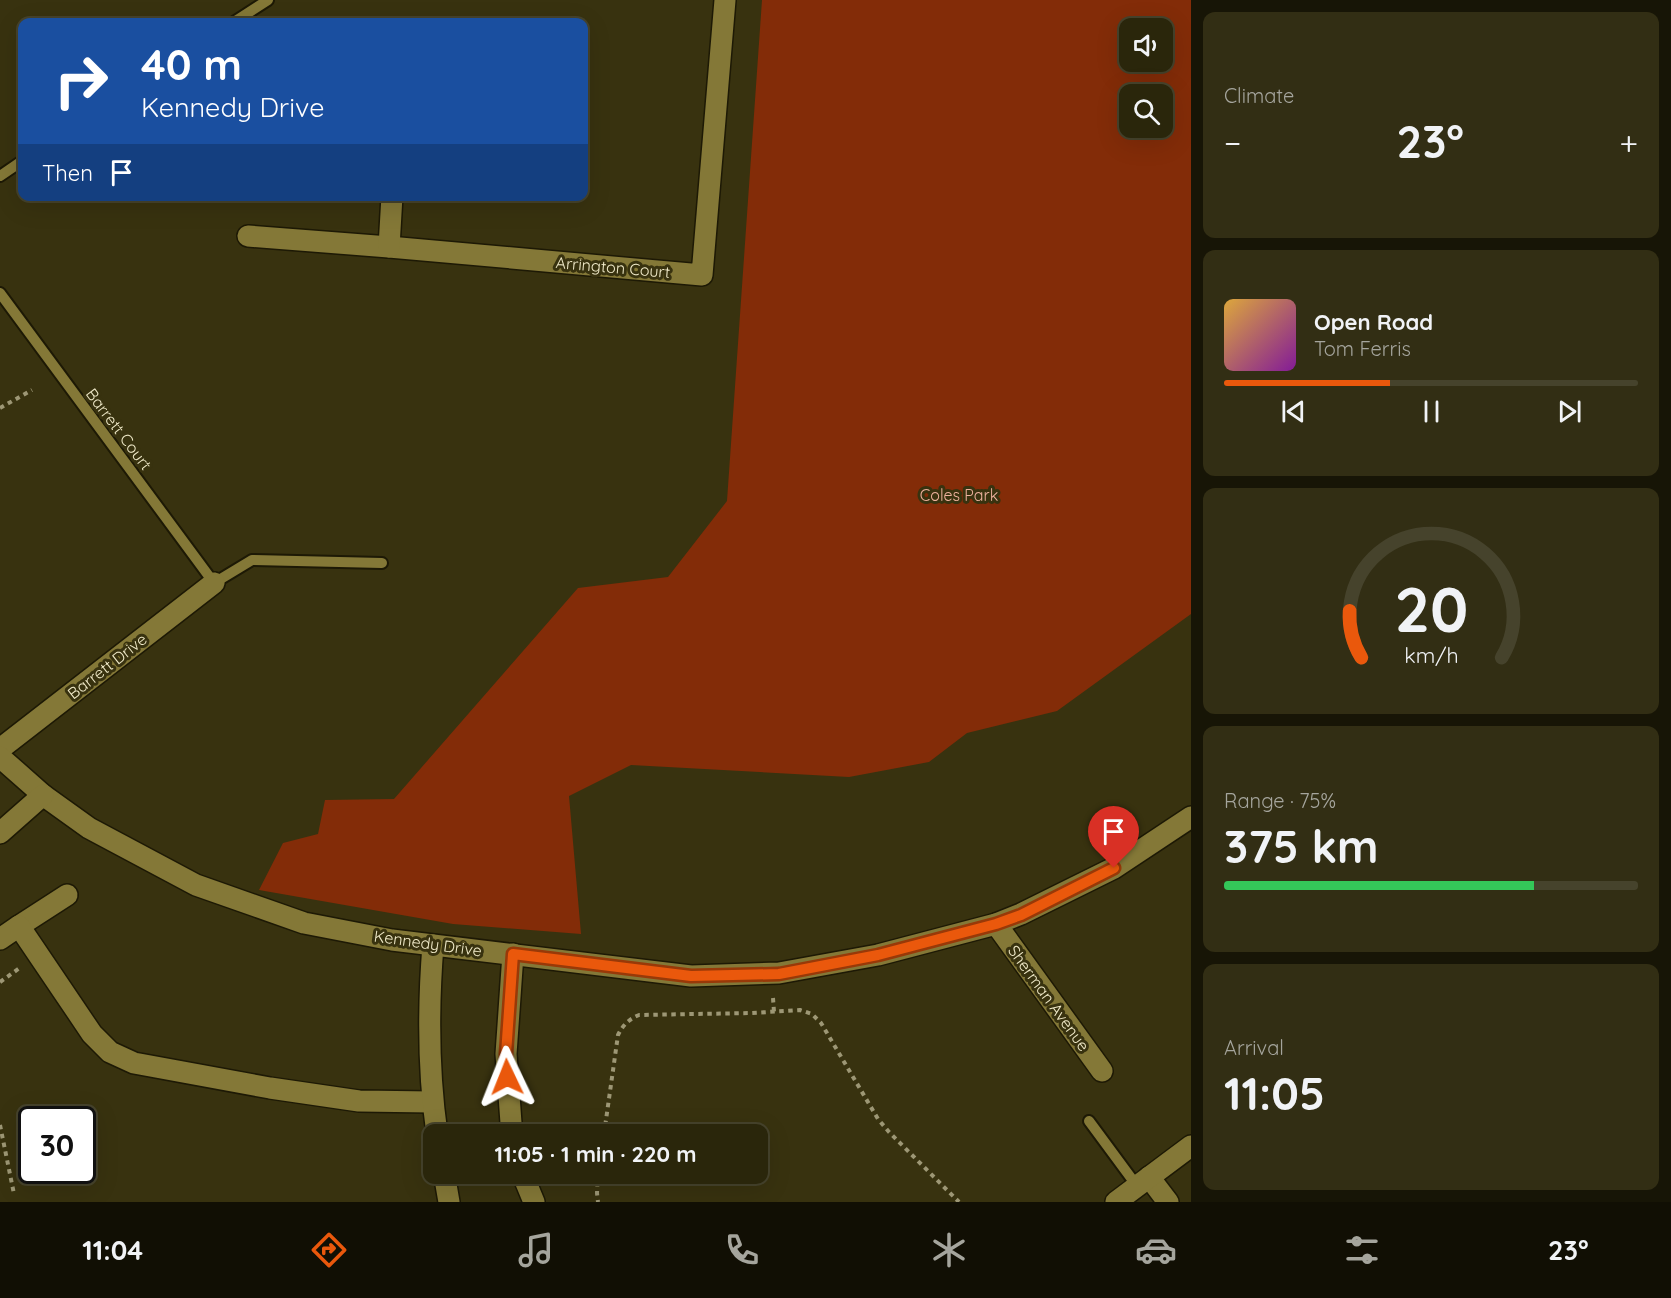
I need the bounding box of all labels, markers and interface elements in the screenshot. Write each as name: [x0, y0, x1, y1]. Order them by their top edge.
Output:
map controls: [1119, 18, 1173, 138]
button: sound: [1119, 18, 1173, 72]
text: 40 m: [141, 38, 242, 91]
icon: right: [42, 42, 120, 120]
text: Climate: [1224, 83, 1294, 108]
button: search: [1119, 84, 1173, 138]
text: Kennedy Drive: [141, 90, 324, 124]
text: 23°: [1397, 113, 1464, 169]
text: −: [1224, 122, 1241, 163]
text: +: [1619, 122, 1638, 163]
icon: arrive: [105, 156, 138, 189]
text: Then: [42, 159, 93, 187]
street label: Arrington Court: [555, 252, 671, 282]
text: Open Road: [1314, 308, 1433, 336]
text: Tom Ferris: [1314, 336, 1411, 361]
street label: Barrett Court: [82, 384, 156, 474]
icon: previous: [1277, 395, 1310, 428]
icon: pause: [1415, 395, 1448, 428]
icon: next: [1553, 395, 1586, 428]
park label: Coles Park: [920, 485, 998, 505]
text: 20: [1394, 570, 1468, 648]
street label: Barrett Drive: [63, 629, 151, 703]
text: km/h: [1404, 642, 1458, 668]
text: Range · 75%: [1224, 788, 1336, 813]
pin: [1088, 806, 1139, 868]
icon: arrive: [1097, 815, 1130, 848]
text: 375 km: [1224, 818, 1379, 874]
street label: Kennedy Drive: [373, 926, 483, 960]
street label: Sherman Avenue: [1004, 941, 1094, 1055]
text: Arrival: [1224, 1035, 1284, 1060]
position arrow: [475, 1045, 539, 1109]
text: 11:05: [1224, 1065, 1325, 1121]
speed limit sign: 30: [18, 1106, 96, 1184]
text: 11:05 · 1 min · 220 m: [494, 1140, 697, 1168]
icon: directions: [308, 1229, 350, 1271]
icon: music: [515, 1229, 557, 1271]
icon: phone: [721, 1229, 763, 1271]
icon: climate: [928, 1229, 970, 1271]
icon: car: [1135, 1229, 1177, 1271]
icon: filters: [1341, 1229, 1383, 1271]
text: 11:04: [82, 1233, 143, 1267]
text: 23°: [1548, 1233, 1589, 1267]

